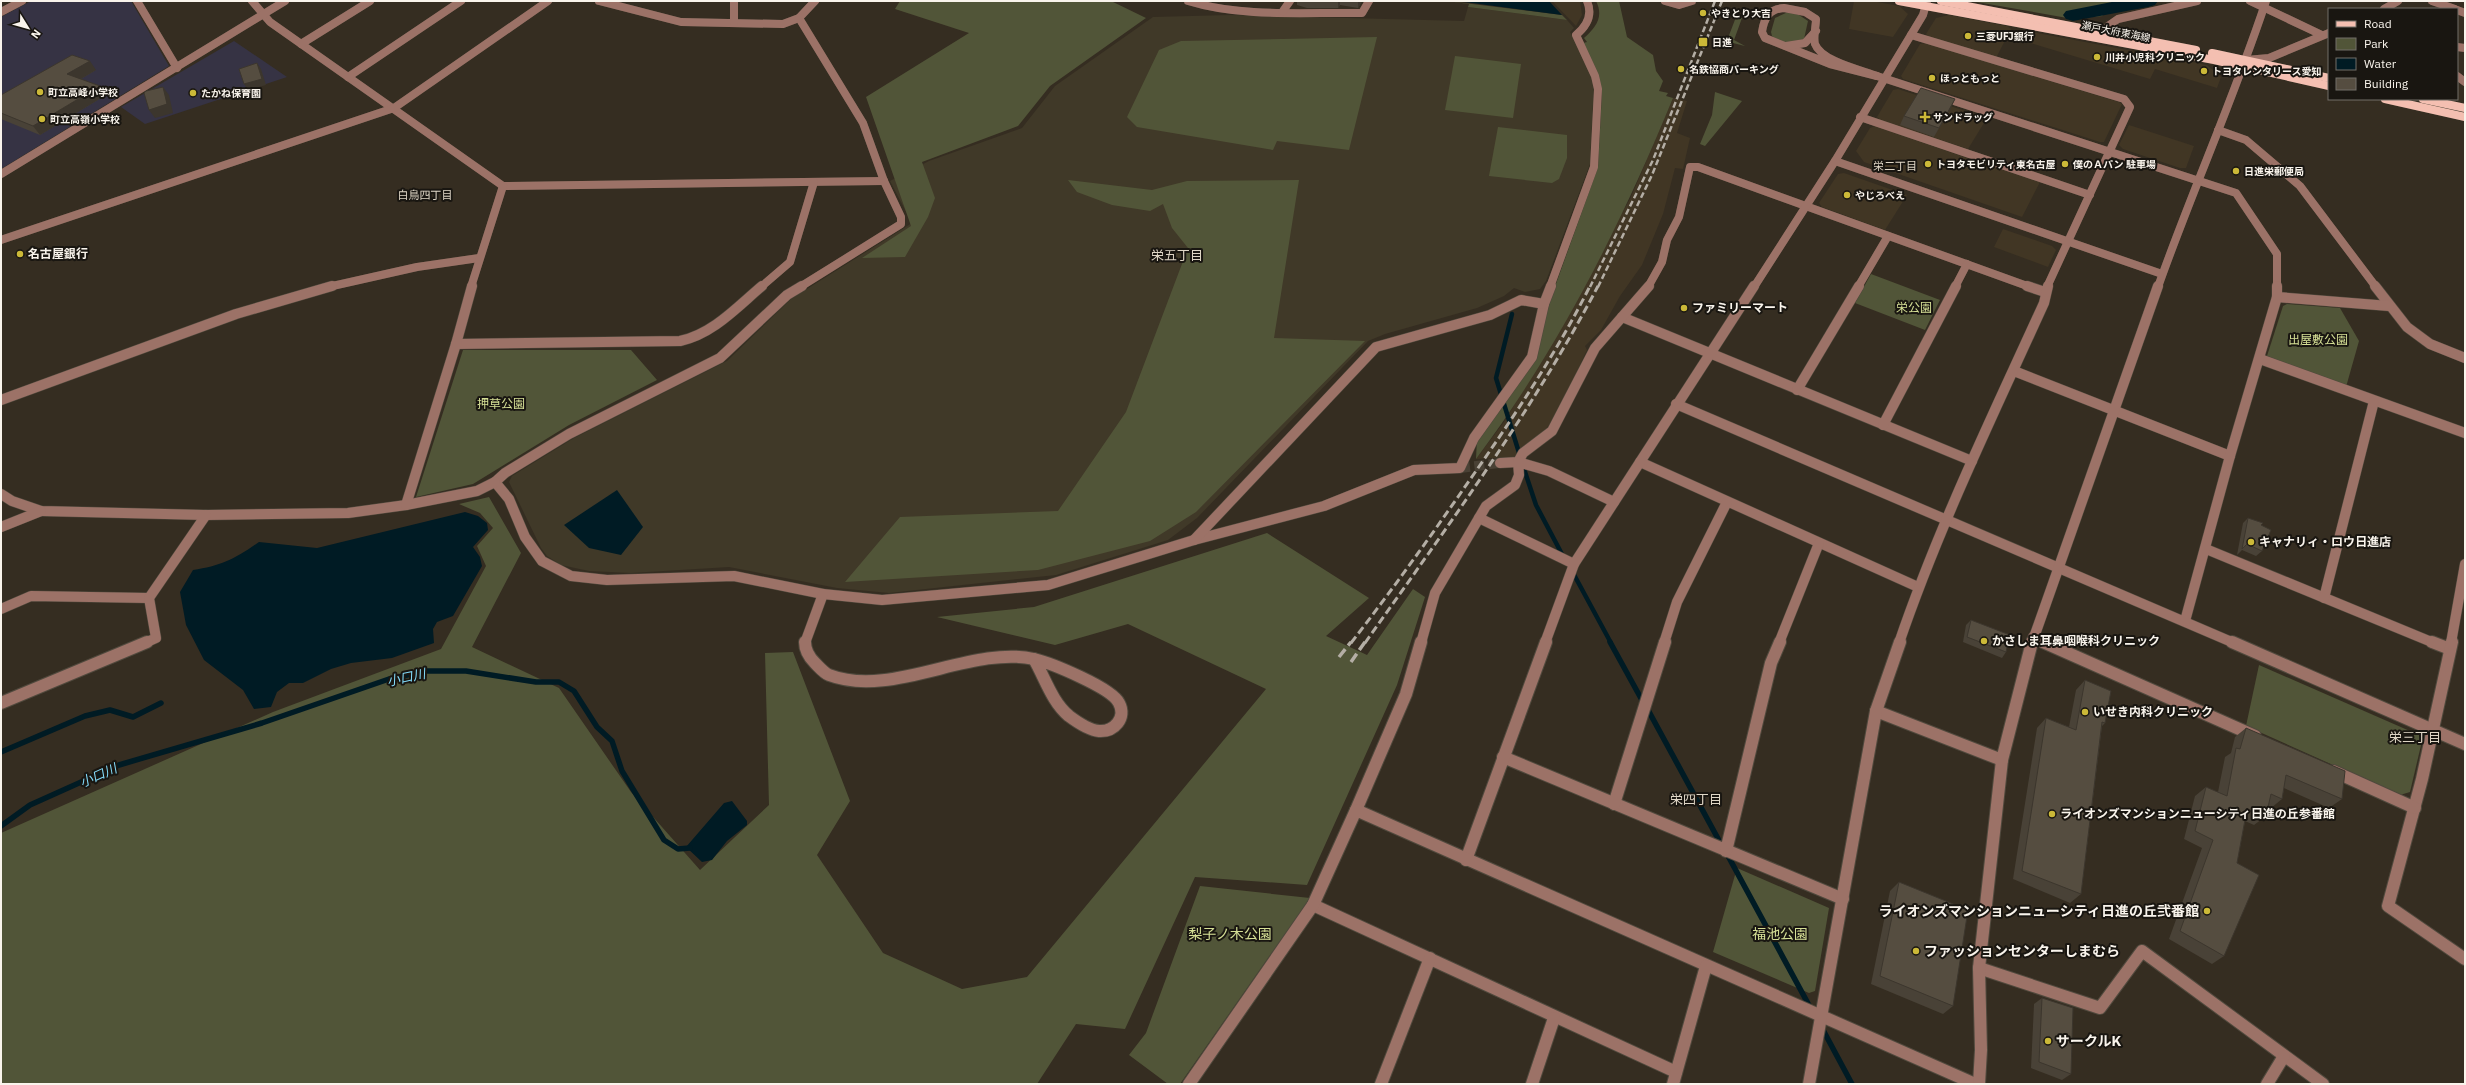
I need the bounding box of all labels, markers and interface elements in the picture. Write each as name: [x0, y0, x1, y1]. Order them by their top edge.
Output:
place label: やきとり大吉: [1711, 7, 1771, 20]
north arrow: [8, 8, 48, 48]
marker: やきとり大吉: [1698, 8, 1708, 18]
legend: [2328, 8, 2458, 100]
text: Road: [2364, 16, 2392, 31]
street label: 瀬戸大府東海線: [2080, 18, 2152, 45]
text: N: [28, 27, 44, 41]
place label: 三菱UFJ銀行: [1976, 30, 2034, 43]
marker: 三菱UFJ銀行: [1963, 31, 1973, 41]
marker: 日進: [1697, 36, 1709, 48]
place label: 日進: [1712, 36, 1732, 49]
text: Park: [2364, 36, 2389, 51]
place label: 川井小児科クリニック: [2105, 51, 2205, 64]
marker: 川井小児科クリニック: [2092, 52, 2102, 62]
text: Water: [2364, 56, 2397, 71]
place label: 名鉄協商パーキング: [1689, 63, 1779, 76]
marker: 名鉄協商パーキング: [1676, 64, 1686, 74]
place label: トヨタレンタリース愛知: [2212, 65, 2322, 78]
marker: トヨタレンタリース愛知: [2199, 66, 2209, 76]
place label: ほっともっと: [1940, 72, 2000, 85]
marker: ほっともっと: [1927, 73, 1937, 83]
text: Building: [2364, 76, 2409, 91]
place label: 町立高峰小学校: [48, 86, 118, 99]
marker: 町立高峰小学校: [35, 87, 45, 97]
place label: たかね保育園: [201, 87, 261, 100]
marker: たかね保育園: [188, 88, 198, 98]
place label: サンドラッグ: [1933, 111, 1993, 124]
marker: サンドラッグ: [1920, 112, 1930, 122]
place label: 町立高嶺小学校: [50, 113, 120, 126]
marker: 町立高嶺小学校: [37, 114, 47, 124]
place label: トヨタモビリティ東名古屋: [1936, 158, 2055, 171]
place label: 僕のＡパン 駐車場: [2072, 158, 2156, 171]
district label: 栄二丁目: [1873, 159, 1917, 173]
marker: トヨタモビリティ東名古屋: [1923, 159, 1933, 169]
marker: 僕のＡパン 駐車場: [2060, 159, 2070, 169]
place label: 日進栄郵便局: [2244, 165, 2304, 178]
marker: 日進栄郵便局: [2231, 166, 2241, 176]
district label: 白鳥四丁目: [398, 188, 453, 202]
place label: やじろべえ: [1855, 189, 1905, 202]
marker: やじろべえ: [1842, 190, 1852, 200]
place label: 名古屋銀行: [28, 246, 88, 261]
district label: 栄五丁目: [1151, 247, 1203, 264]
marker: 名古屋銀行: [15, 249, 25, 259]
place label: ファミリーマート: [1692, 300, 1788, 315]
park label: 栄公園: [1896, 300, 1932, 315]
marker: ファミリーマート: [1679, 303, 1689, 313]
park label: 出屋敷公園: [2288, 332, 2348, 347]
park label: 押草公園: [477, 396, 525, 411]
place label: キャナリィ・ロウ日進店: [2259, 534, 2391, 549]
marker: キャナリィ・ロウ日進店: [2246, 537, 2256, 547]
place label: かさしま耳鼻咽喉科クリニック: [1992, 633, 2160, 648]
marker: かさしま耳鼻咽喉科クリニック: [1979, 636, 1989, 646]
water label: 小口川: [385, 665, 429, 690]
place label: いせき内科クリニック: [2093, 704, 2213, 719]
marker: いせき内科クリニック: [2080, 707, 2090, 717]
district label: 栄三丁目: [2389, 729, 2441, 746]
water label: 小口川: [77, 759, 121, 791]
district label: 栄四丁目: [1670, 791, 1722, 808]
place label: ライオンズマンションニューシティ日進の丘参番館: [2060, 806, 2335, 821]
marker: ライオンズマンションニューシティ日進の丘参番館: [2047, 809, 2057, 819]
place label: ライオンズマンションニューシティ日進の丘弐番館: [1878, 902, 2199, 920]
marker: ライオンズマンションニューシティ日進の丘弐番館: [2202, 906, 2212, 916]
park label: 梨子ノ木公園: [1188, 925, 1272, 943]
park label: 福池公園: [1752, 925, 1808, 943]
place label: ファッションセンターしまむら: [1924, 942, 2120, 960]
marker: ファッションセンターしまむら: [1911, 946, 1921, 956]
place label: サークルK: [2056, 1032, 2122, 1050]
marker: サークルK: [2043, 1036, 2053, 1046]

